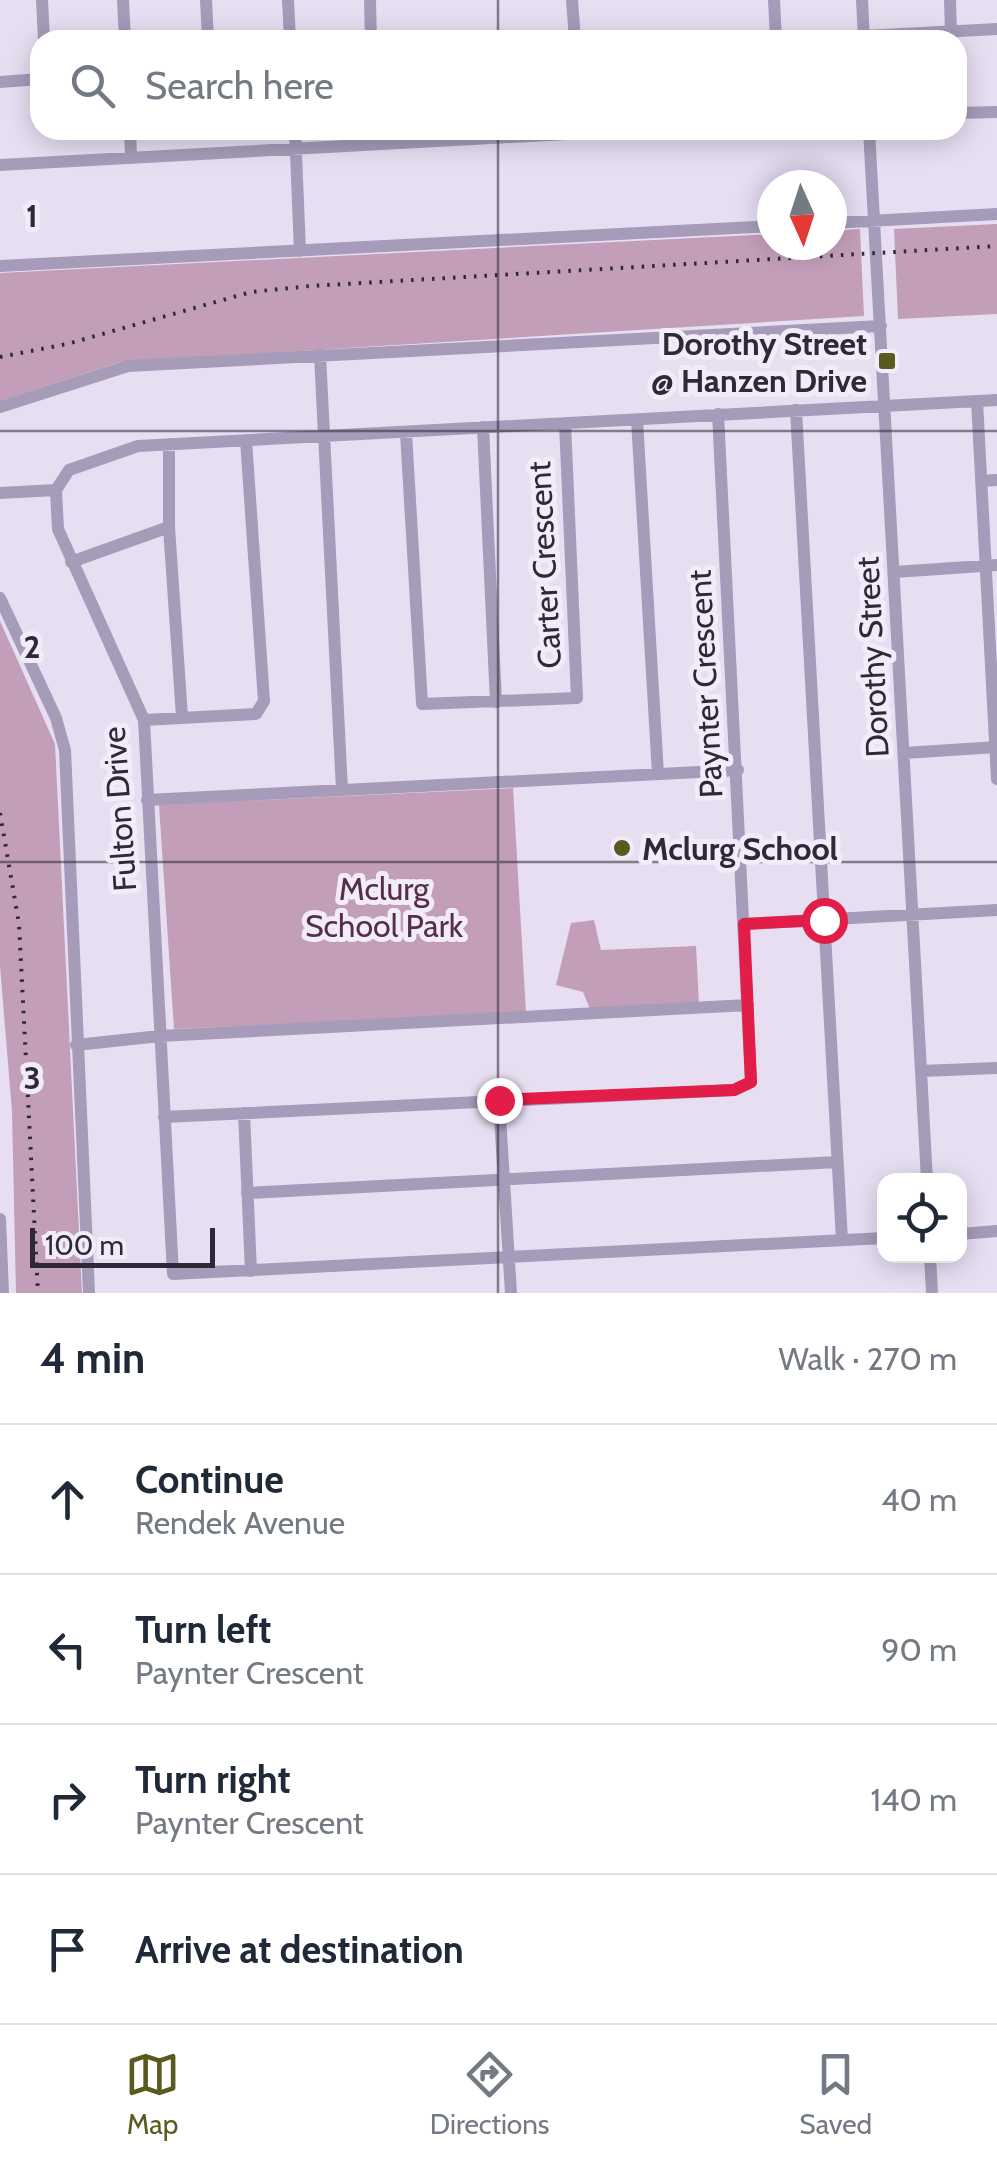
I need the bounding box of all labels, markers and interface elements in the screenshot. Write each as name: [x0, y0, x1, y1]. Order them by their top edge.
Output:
search box: [30, 30, 967, 140]
icon: search: [65, 58, 120, 113]
text: Search here: [145, 62, 334, 109]
north arrow: [757, 170, 847, 260]
text: 1: [26, 196, 38, 235]
place label: Dorothy Street @ Hanzen Drive: [651, 324, 867, 400]
marker: Dorothy Street @ Hanzen Drive: [876, 350, 898, 372]
street label: Carter Crescent: [519, 460, 569, 670]
street label: Dorothy Street: [847, 555, 897, 758]
street label: Paynter Crescent: [680, 569, 730, 799]
text: 2: [24, 627, 40, 666]
street label: Fulton Drive: [94, 725, 144, 893]
place label: Mclurg School: [642, 829, 838, 868]
marker: Mclurg School: [611, 837, 633, 859]
park label: Mclurg School Park: [305, 869, 464, 945]
route start: [802, 898, 848, 944]
text: 3: [23, 1058, 41, 1097]
route end: [477, 1078, 523, 1124]
map controls: [877, 1173, 967, 1263]
button: locate: [877, 1173, 967, 1263]
scale bar: [30, 1223, 215, 1268]
text: 100 m: [45, 1228, 124, 1262]
text: 4 min: [40, 1332, 145, 1384]
text: Walk · 270 m: [779, 1339, 957, 1378]
text: Continue: [135, 1456, 284, 1503]
icon: ahead: [40, 1472, 95, 1527]
text: 40 m: [881, 1480, 957, 1519]
text: Rendek Avenue: [135, 1503, 345, 1542]
text: Turn left: [135, 1606, 271, 1653]
icon: left: [40, 1622, 95, 1677]
text: 90 m: [881, 1630, 957, 1669]
text: Paynter Crescent: [135, 1653, 364, 1692]
text: Turn right: [135, 1756, 291, 1803]
icon: right: [40, 1772, 95, 1827]
text: 140 m: [870, 1780, 957, 1819]
text: Paynter Crescent: [135, 1803, 364, 1842]
icon: arrive: [40, 1922, 95, 1977]
text: Arrive at destination: [135, 1926, 464, 1973]
tab: Map: [125, 2047, 180, 2141]
tab: Directions: [430, 2047, 549, 2141]
tab: Saved: [799, 2047, 872, 2141]

